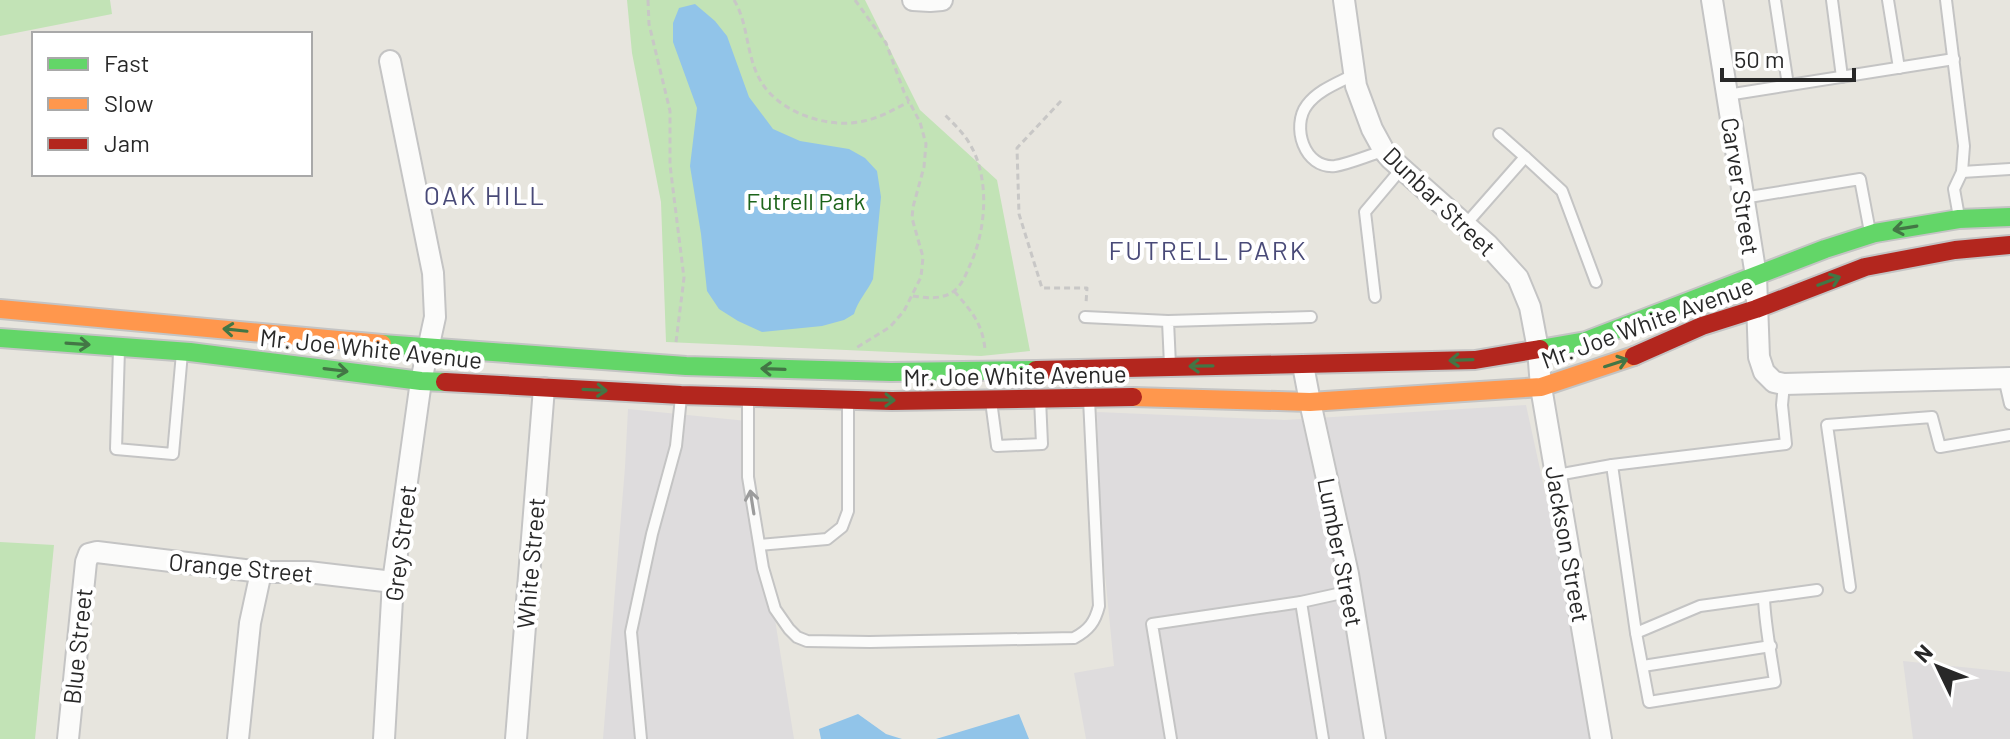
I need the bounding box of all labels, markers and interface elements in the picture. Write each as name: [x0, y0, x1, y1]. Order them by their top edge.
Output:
legend: [32, 32, 312, 176]
scale bar: [1722, 32, 1854, 82]
text: 50 m: [1734, 44, 1785, 73]
text: Fast: [104, 48, 149, 77]
text: Slow: [104, 88, 153, 117]
street label: Carver Street: [1716, 115, 1766, 257]
text: Jam: [104, 128, 150, 157]
street label: Dunbar Street: [1378, 140, 1502, 262]
district label: OAK HILL: [424, 179, 546, 210]
park label: Futrell Park: [746, 186, 866, 215]
one-way arrow: [1893, 221, 1918, 236]
district label: FUTRELL PARK: [1108, 234, 1308, 265]
street label: Mr. Joe White Avenue: [1537, 270, 1757, 374]
one-way arrow: [1816, 273, 1840, 287]
street label: Mr. Joe White Avenue: [258, 322, 484, 374]
one-way arrow: [222, 323, 249, 338]
one-way arrow: [64, 337, 91, 352]
one-way arrow: [1448, 353, 1475, 368]
one-way arrow: [1603, 355, 1628, 370]
street label: Mr. Joe White Avenue: [903, 359, 1127, 391]
one-way arrow: [1188, 359, 1215, 374]
one-way arrow: [760, 361, 787, 377]
one-way arrow: [323, 363, 348, 378]
one-way arrow: [581, 383, 608, 398]
one-way arrow: [869, 393, 896, 408]
street label: Jackson Street: [1540, 463, 1596, 625]
street label: Lumber Street: [1312, 475, 1370, 629]
street label: Grey Street: [378, 483, 422, 603]
one-way arrow: [744, 490, 759, 515]
street label: White Street: [510, 496, 550, 630]
street label: Orange Street: [168, 546, 314, 588]
street label: Blue Street: [56, 587, 98, 705]
north arrow: [1898, 627, 1978, 707]
text: N: [1908, 638, 1937, 667]

